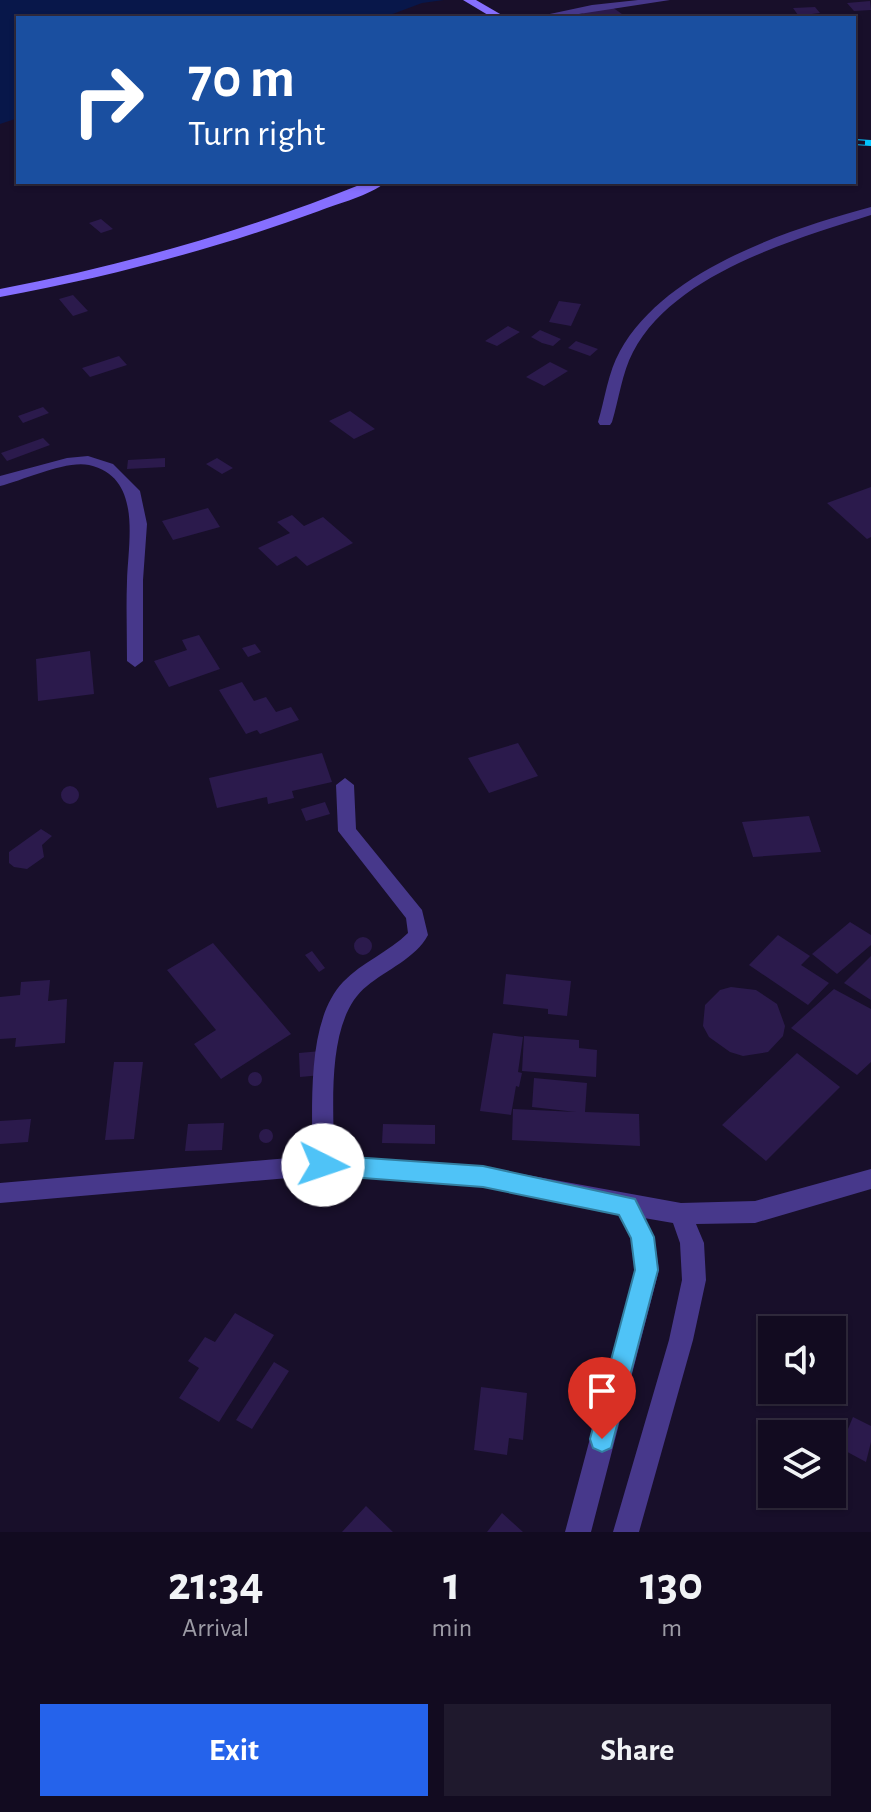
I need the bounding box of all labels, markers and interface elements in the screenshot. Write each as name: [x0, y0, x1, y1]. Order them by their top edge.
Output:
icon: right: [56, 48, 160, 152]
text: 70 m: [188, 51, 295, 107]
text: Turn right: [188, 116, 325, 152]
position arrow: [281, 1123, 365, 1207]
map controls: [758, 1316, 846, 1508]
button: sound: [758, 1316, 846, 1404]
pin: [568, 1357, 636, 1439]
icon: arrive: [580, 1369, 624, 1413]
button: layers: [758, 1420, 846, 1508]
text: 21:34: [168, 1561, 264, 1609]
text: 1: [443, 1561, 460, 1609]
text: 130: [640, 1561, 703, 1609]
text: Arrival: [182, 1615, 249, 1641]
text: min: [432, 1615, 472, 1641]
text: m: [661, 1615, 682, 1641]
button: Exit: [40, 1704, 428, 1796]
button: Share: [444, 1704, 831, 1796]

